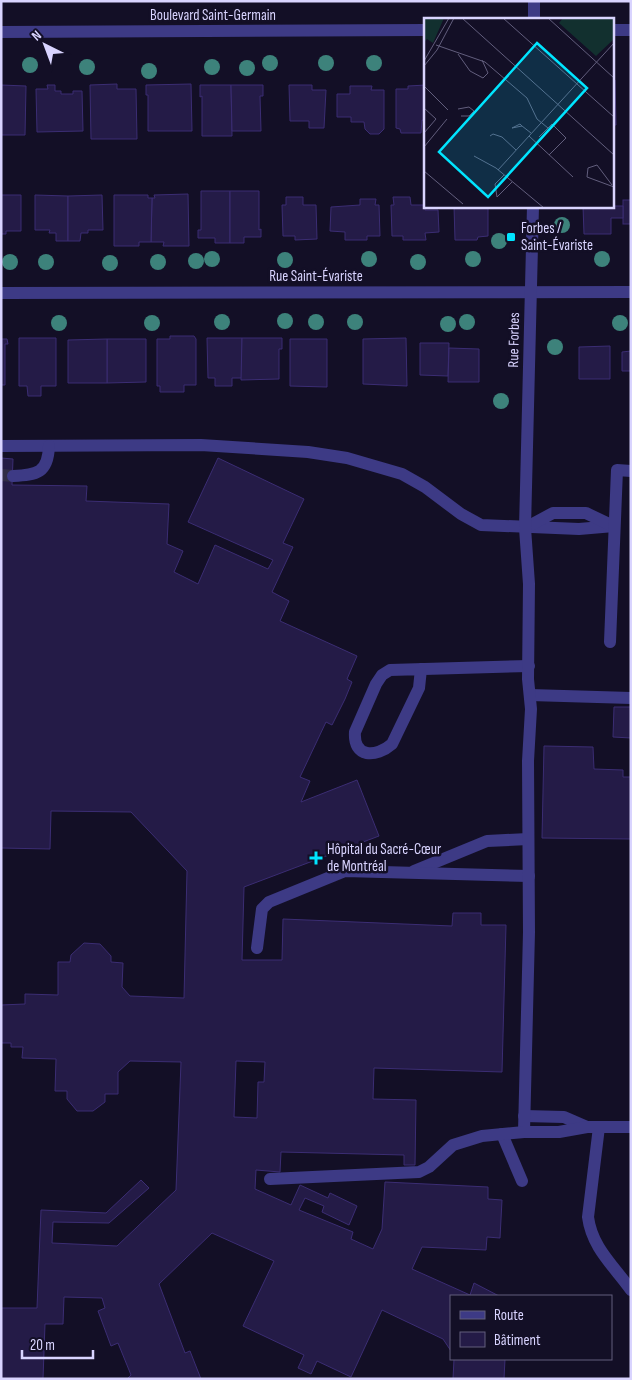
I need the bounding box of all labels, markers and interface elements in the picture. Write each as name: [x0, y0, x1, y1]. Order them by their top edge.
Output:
street label: Boulevard Saint-Germain: [150, 6, 276, 25]
inset map: [424, 18, 614, 208]
north arrow: [20, 20, 70, 70]
text: N: [28, 27, 45, 45]
place label: Forbes / Saint-Évariste: [521, 219, 593, 255]
marker: Forbes / Saint-Évariste: [505, 231, 517, 243]
street label: Rue Saint-Évariste: [269, 267, 363, 286]
street label: Rue Forbes: [504, 312, 524, 368]
place label: Hôpital du Sacré-Cœur de Montréal: [327, 840, 442, 876]
marker: Hôpital du Sacré-Cœur de Montréal: [309, 851, 323, 865]
legend: [450, 1295, 612, 1360]
text: Route: [494, 1306, 524, 1325]
scale bar: [22, 1328, 94, 1360]
text: Bâtiment: [494, 1331, 541, 1350]
text: 20 m: [30, 1336, 55, 1355]

